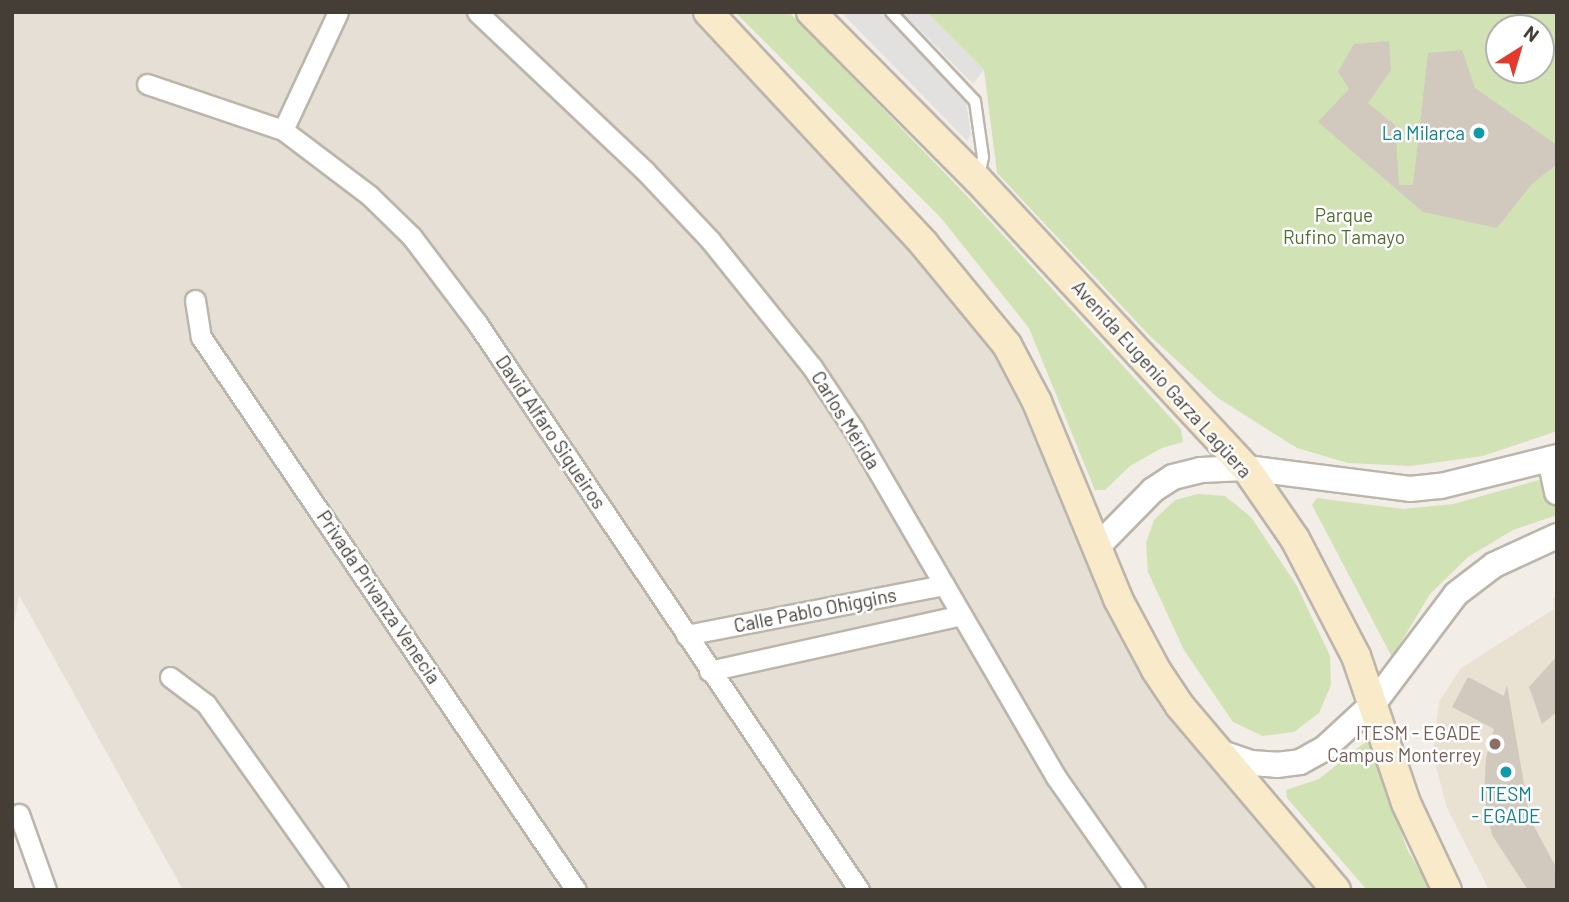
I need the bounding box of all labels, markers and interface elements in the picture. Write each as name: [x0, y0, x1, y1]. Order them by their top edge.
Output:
north arrow: [1485, 14, 1555, 84]
text: N: [1520, 20, 1544, 46]
place label: La Milarca: [1382, 122, 1465, 144]
marker: La Milarca: [1471, 125, 1487, 141]
park label: Parque Rufino Tamayo: [1283, 204, 1405, 248]
street label: Avenida Eugenio Garza Lagüera: [1067, 276, 1257, 482]
street label: David Alfaro Siqueiros: [491, 351, 611, 513]
street label: Carlos Mérida: [807, 367, 885, 473]
street label: Privada Privanza Venecia: [312, 506, 446, 688]
street label: Calle Pablo Ohiggins: [732, 583, 898, 637]
place label: ITESM - EGADE Campus Monterrey: [1327, 722, 1481, 766]
marker: ITESM - EGADE Campus Monterrey: [1487, 736, 1503, 752]
marker: ITESM - EGADE: [1498, 764, 1514, 780]
place label: ITESM - EGADE: [1471, 783, 1541, 827]

